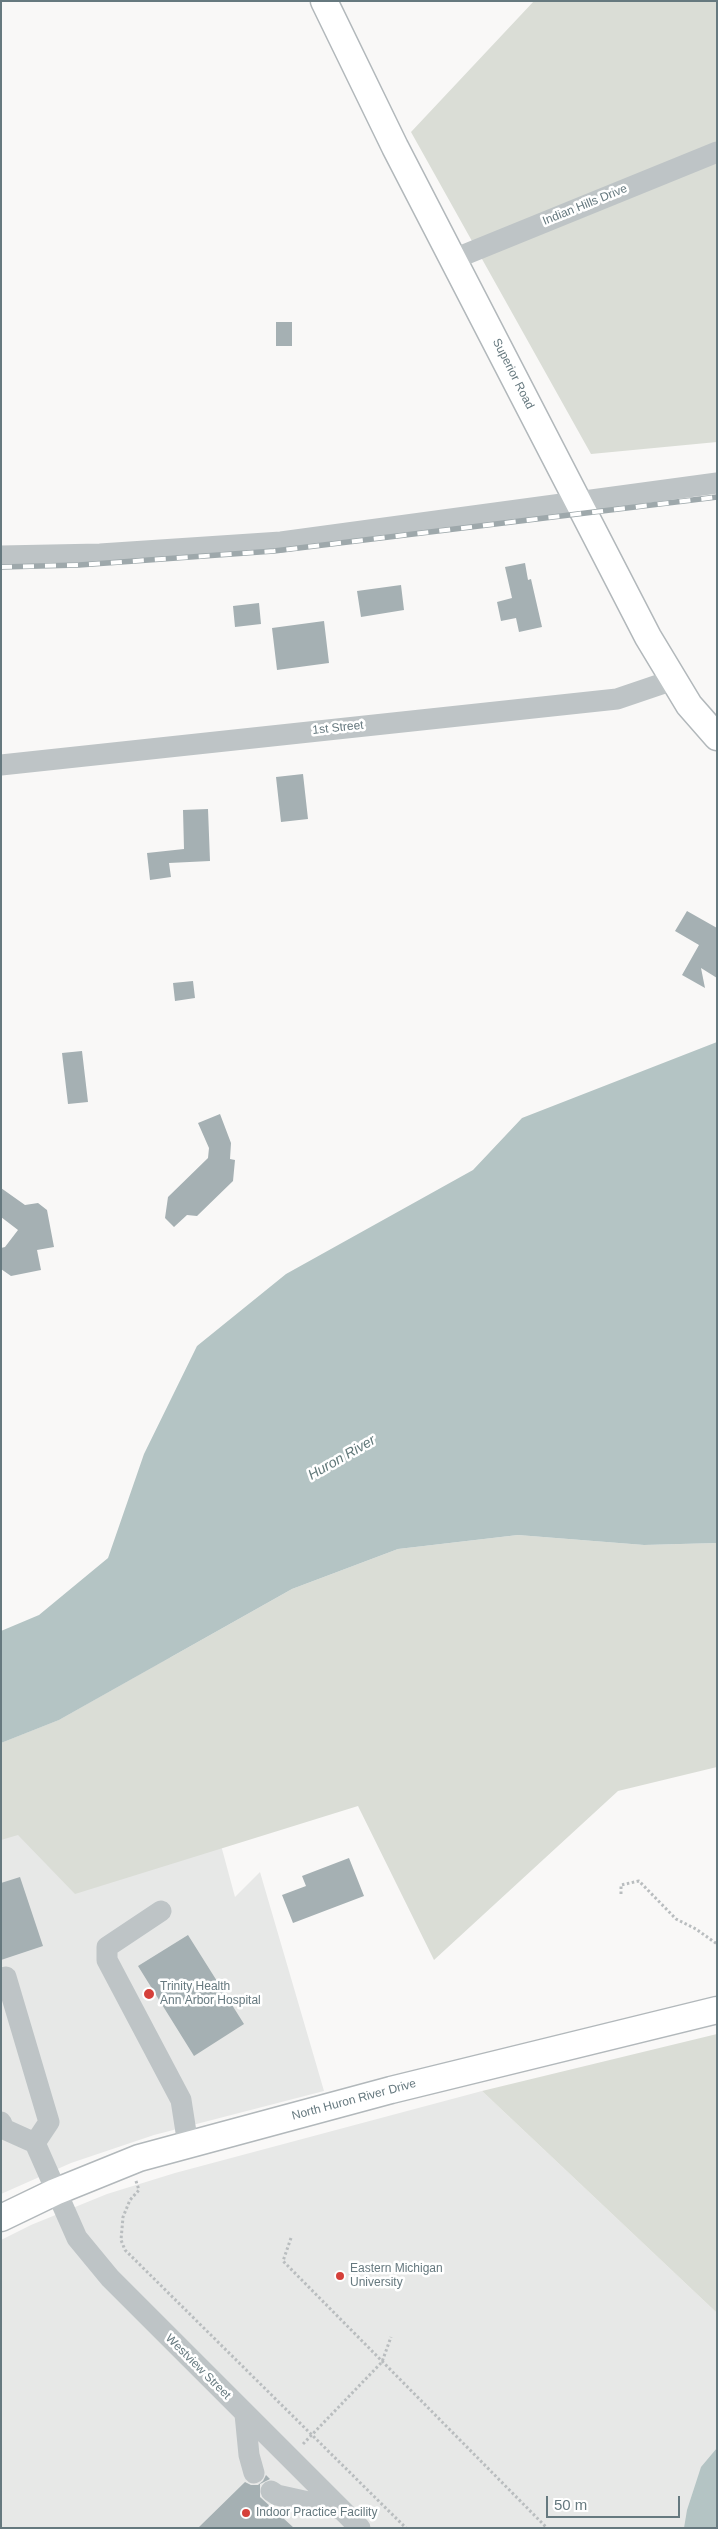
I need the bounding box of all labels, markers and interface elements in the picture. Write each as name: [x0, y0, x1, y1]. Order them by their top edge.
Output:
street label: Indian Hills Drive: [541, 181, 629, 229]
street label: Superior Road: [489, 336, 537, 412]
street label: 1st Street: [312, 718, 364, 738]
water label: Huron River: [305, 1432, 379, 1484]
place label: Trinity Health Ann Arbor Hospital: [160, 1980, 261, 2008]
marker: Trinity Health Ann Arbor Hospital: [142, 1987, 156, 2001]
street label: North Huron River Drive: [290, 2076, 418, 2124]
place label: Eastern Michigan University: [350, 2262, 443, 2290]
marker: Eastern Michigan University: [334, 2270, 346, 2282]
street label: Westview Street: [162, 2331, 234, 2403]
scale bar: [548, 2486, 682, 2518]
text: 50 m: [554, 2496, 587, 2513]
place label: Indoor Practice Facility: [256, 2506, 377, 2520]
marker: Indoor Practice Facility: [240, 2507, 252, 2519]

